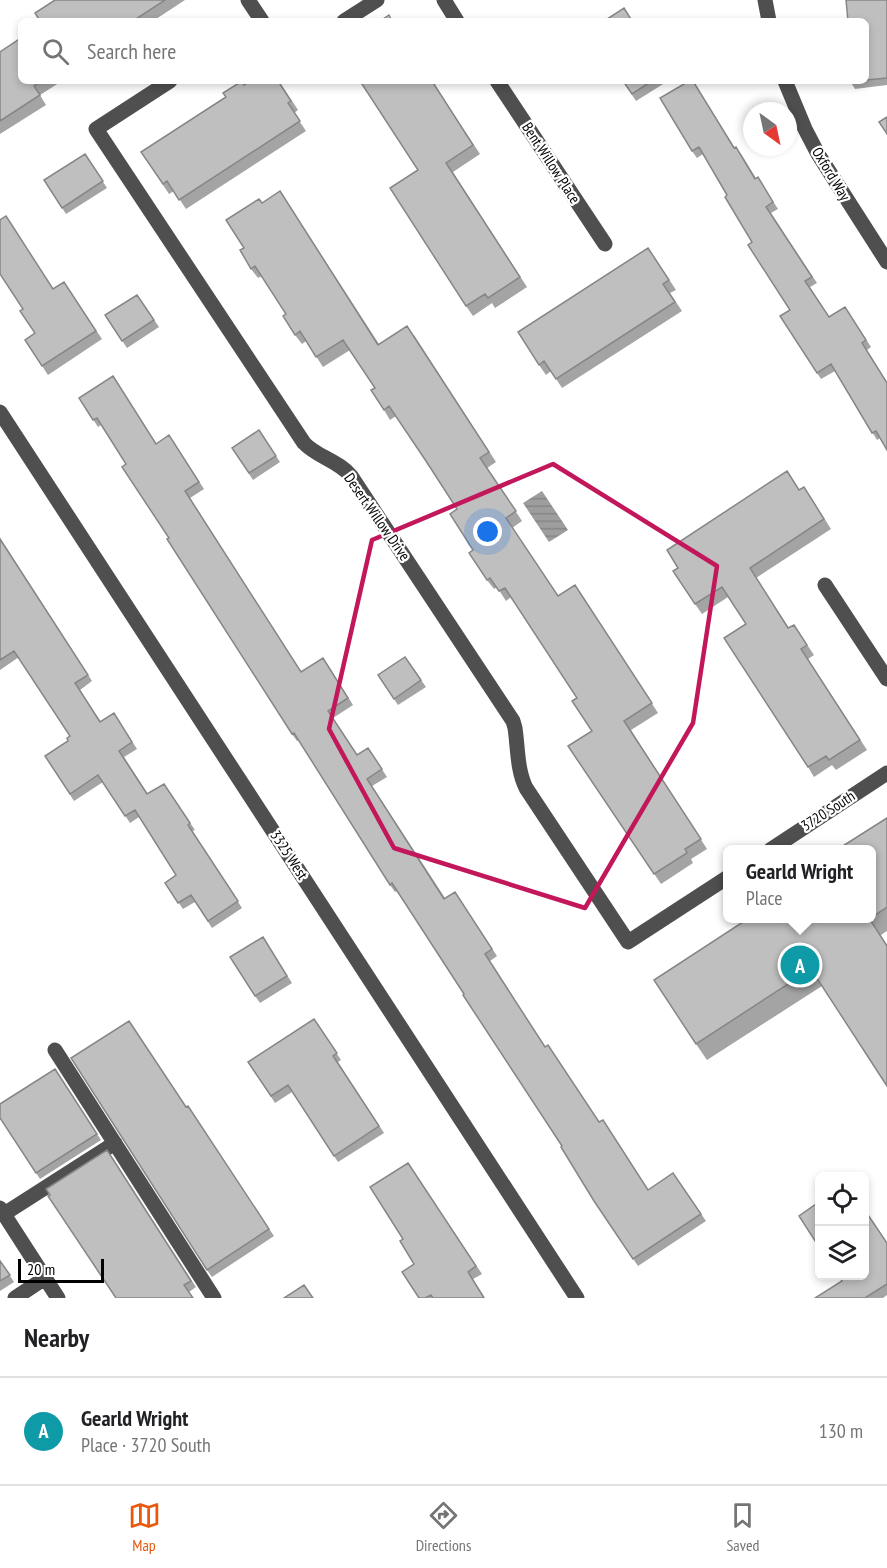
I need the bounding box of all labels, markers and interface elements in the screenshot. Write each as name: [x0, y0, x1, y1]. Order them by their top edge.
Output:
search box: [18, 18, 869, 84]
icon: search: [39, 35, 72, 68]
text: Search here: [87, 37, 176, 65]
north arrow: [743, 102, 797, 156]
street label: Bent Willow Place: [518, 119, 585, 207]
street label: Oxford Way: [808, 144, 855, 204]
street label: Desert Willow Drive: [340, 469, 415, 564]
your location: [473, 517, 502, 546]
street label: 3720 South: [797, 786, 858, 835]
street label: 3325 West: [267, 827, 312, 883]
popup: [723, 845, 876, 923]
text: Gearld Wright: [746, 857, 853, 885]
text: Place: [746, 885, 782, 911]
pin: A: [780, 942, 820, 988]
map controls: [815, 1172, 869, 1280]
button: locate: [815, 1172, 869, 1226]
button: layers: [815, 1226, 869, 1280]
scale bar: [18, 1256, 104, 1284]
text: 20 m: [27, 1259, 55, 1279]
text: Nearby: [24, 1321, 89, 1354]
text: Gearld Wright: [81, 1404, 188, 1432]
text: A: [38, 1418, 49, 1444]
text: 130 m: [819, 1418, 863, 1444]
text: Place · 3720 South: [81, 1432, 211, 1458]
tab: Map: [128, 1499, 161, 1555]
tab: Directions: [416, 1499, 471, 1555]
tab: Saved: [726, 1499, 759, 1555]

